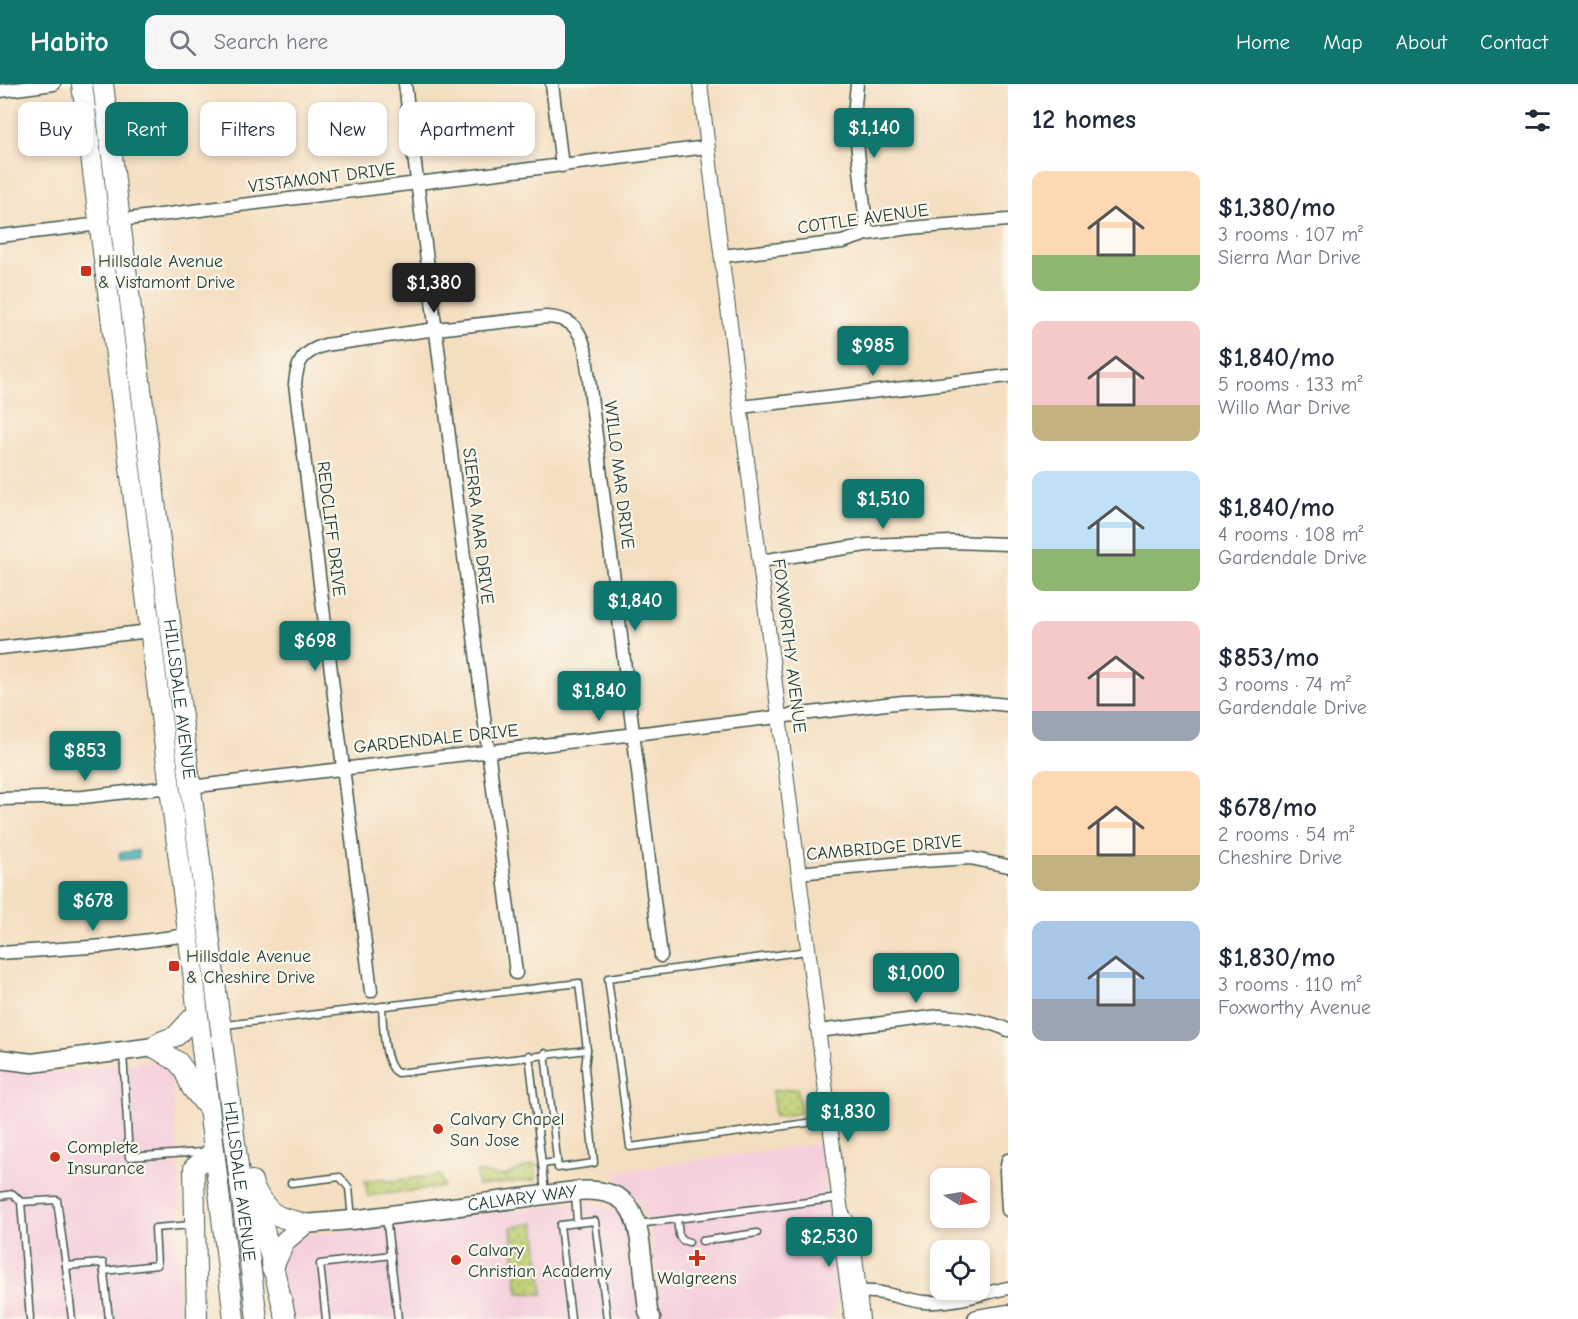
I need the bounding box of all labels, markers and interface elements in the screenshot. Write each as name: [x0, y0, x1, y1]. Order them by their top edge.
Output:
search box: [145, 15, 565, 69]
text: Habito: [30, 26, 109, 58]
icon: search: [166, 26, 199, 59]
text: Search here: [214, 29, 328, 55]
text: Home: [1236, 30, 1290, 54]
text: Map: [1323, 30, 1363, 54]
text: About: [1396, 30, 1447, 54]
text: Contact: [1480, 30, 1548, 54]
chip: Buy: [18, 102, 93, 156]
chip: Rent: [105, 102, 188, 156]
chip: Filters: [200, 102, 296, 156]
chip: New: [308, 102, 387, 156]
chip: Apartment: [399, 102, 535, 156]
icon: filters: [1521, 104, 1554, 137]
text: 12 homes: [1032, 105, 1136, 135]
pin: $1,140: [825, 108, 923, 159]
text: $1,140: [848, 116, 900, 139]
street label: VISTAMONT DRIVE: [247, 159, 397, 197]
text: $1,380/mo: [1218, 193, 1335, 223]
icon: home: [1080, 195, 1152, 267]
street label: COTTLE AVENUE: [796, 199, 930, 239]
text: 3 rooms · 107 m²: [1218, 223, 1363, 246]
text: Sierra Mar Drive: [1218, 246, 1361, 269]
place label: Hillsdale Avenue & Vistamont Drive: [98, 251, 235, 293]
pin: $1,380: [385, 263, 483, 314]
marker: Hillsdale Avenue & Vistamont Drive: [79, 264, 93, 278]
text: $1,380: [406, 271, 462, 294]
pin: $985: [837, 326, 909, 377]
text: $985: [851, 334, 895, 357]
text: $1,840/mo: [1218, 343, 1335, 373]
icon: home: [1080, 345, 1152, 417]
text: 5 rooms · 133 m²: [1218, 373, 1362, 396]
text: Willo Mar Drive: [1218, 396, 1351, 419]
street label: WILLO MAR DRIVE: [599, 399, 639, 551]
street label: SIERRA MAR DRIVE: [458, 446, 498, 606]
street label: REDCLIFF DRIVE: [312, 460, 350, 598]
pin: $1,510: [834, 479, 932, 530]
text: $1,510: [856, 487, 910, 510]
text: $1,840/mo: [1218, 493, 1335, 523]
icon: home: [1080, 495, 1152, 567]
text: 4 rooms · 108 m²: [1218, 523, 1363, 546]
text: Gardendale Drive: [1218, 546, 1367, 569]
street label: FOXWORTHY AVENUE: [768, 558, 810, 735]
pin: $1,840: [586, 581, 684, 632]
text: $1,840: [608, 589, 662, 612]
street label: HILLSDALE AVENUE: [159, 618, 200, 781]
pin: $698: [279, 621, 351, 672]
text: $698: [293, 629, 337, 652]
text: $853/mo: [1218, 643, 1319, 673]
icon: home: [1080, 645, 1152, 717]
pin: $1,840: [550, 671, 648, 722]
text: 3 rooms · 74 m²: [1218, 673, 1351, 696]
text: $1,840: [572, 679, 626, 702]
text: Gardendale Drive: [1218, 696, 1367, 719]
street label: GARDENDALE DRIVE: [353, 720, 519, 758]
pin: $853: [49, 731, 121, 782]
text: $853: [64, 739, 106, 762]
text: $678/mo: [1218, 793, 1317, 823]
icon: home: [1080, 795, 1152, 867]
text: 2 rooms · 54 m²: [1218, 823, 1354, 846]
street label: CAMBRIDGE DRIVE: [805, 831, 963, 865]
text: Cheshire Drive: [1218, 846, 1342, 869]
pin: $678: [57, 881, 129, 932]
text: $678: [72, 889, 114, 912]
text: $1,830/mo: [1218, 943, 1335, 973]
icon: home: [1080, 945, 1152, 1017]
place label: Hillsdale Avenue & Cheshire Drive: [186, 946, 315, 988]
pin: $1,000: [867, 953, 965, 1004]
marker: Hillsdale Avenue & Cheshire Drive: [167, 959, 181, 973]
text: $1,000: [887, 961, 945, 984]
text: 3 rooms · 110 m²: [1218, 973, 1362, 996]
text: Foxworthy Avenue: [1218, 996, 1371, 1019]
pin: $1,830: [799, 1092, 897, 1143]
street label: HILLSDALE AVENUE: [219, 1100, 260, 1263]
text: $1,830: [820, 1100, 876, 1123]
place label: Calvary Chapel San Jose: [450, 1109, 564, 1151]
marker: Calvary Chapel San Jose: [431, 1122, 445, 1136]
place label: Complete Insurance: [67, 1137, 144, 1179]
marker: Complete Insurance: [48, 1150, 62, 1164]
north arrow: [930, 1168, 990, 1228]
map controls: [930, 1168, 990, 1300]
street label: CALVARY WAY: [466, 1180, 579, 1215]
pin: $2,530: [780, 1217, 878, 1268]
text: $2,530: [800, 1225, 858, 1248]
place label: Calvary Christian Academy: [468, 1240, 613, 1282]
button: locate: [930, 1240, 990, 1300]
marker: Walgreens: [690, 1251, 704, 1265]
marker: Calvary Christian Academy: [449, 1253, 463, 1267]
place label: Walgreens: [657, 1268, 737, 1289]

